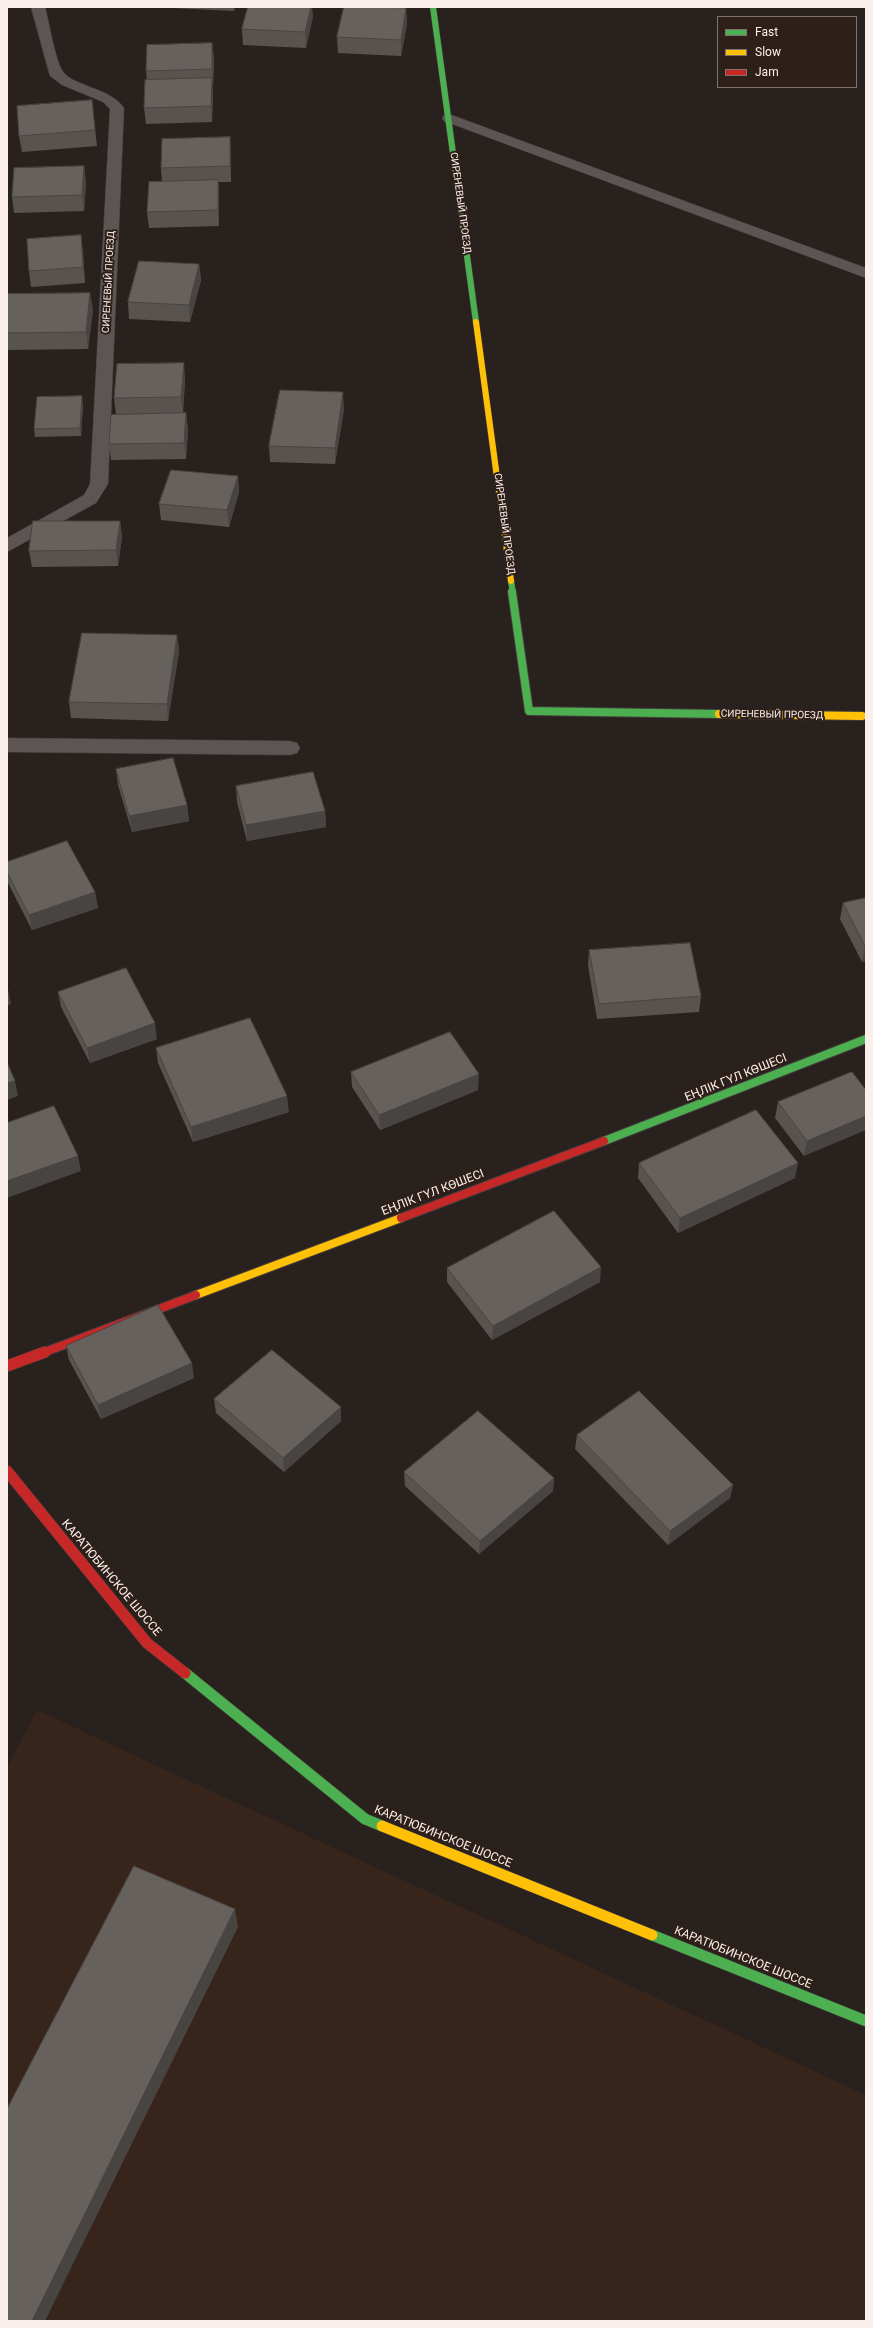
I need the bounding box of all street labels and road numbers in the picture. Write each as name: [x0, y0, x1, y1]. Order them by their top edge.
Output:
street label: СИРЕНЕВЫЙ ПРОЕЗД: [447, 151, 473, 255]
street label: СИРЕНЕВЫЙ ПРОЕЗД: [100, 231, 118, 333]
street label: СИРЕНЕВЫЙ ПРОЕЗД: [491, 472, 517, 576]
street label: СИРЕНЕВЫЙ ПРОЕЗД: [721, 708, 823, 722]
street label: ЕҢЛІК ГҮЛ КӨШЕСІ: [683, 1051, 789, 1105]
street label: ЕҢЛІК ГҮЛ КӨШЕСІ: [380, 1167, 486, 1219]
street label: КАРАТЮБИНСКОЕ ШОССЕ: [58, 1517, 164, 1639]
street label: КАРАТЮБИНСКОЕ ШОССЕ: [372, 1803, 514, 1871]
street label: КАРАТЮБИНСКОЕ ШОССЕ: [672, 1924, 814, 1992]

